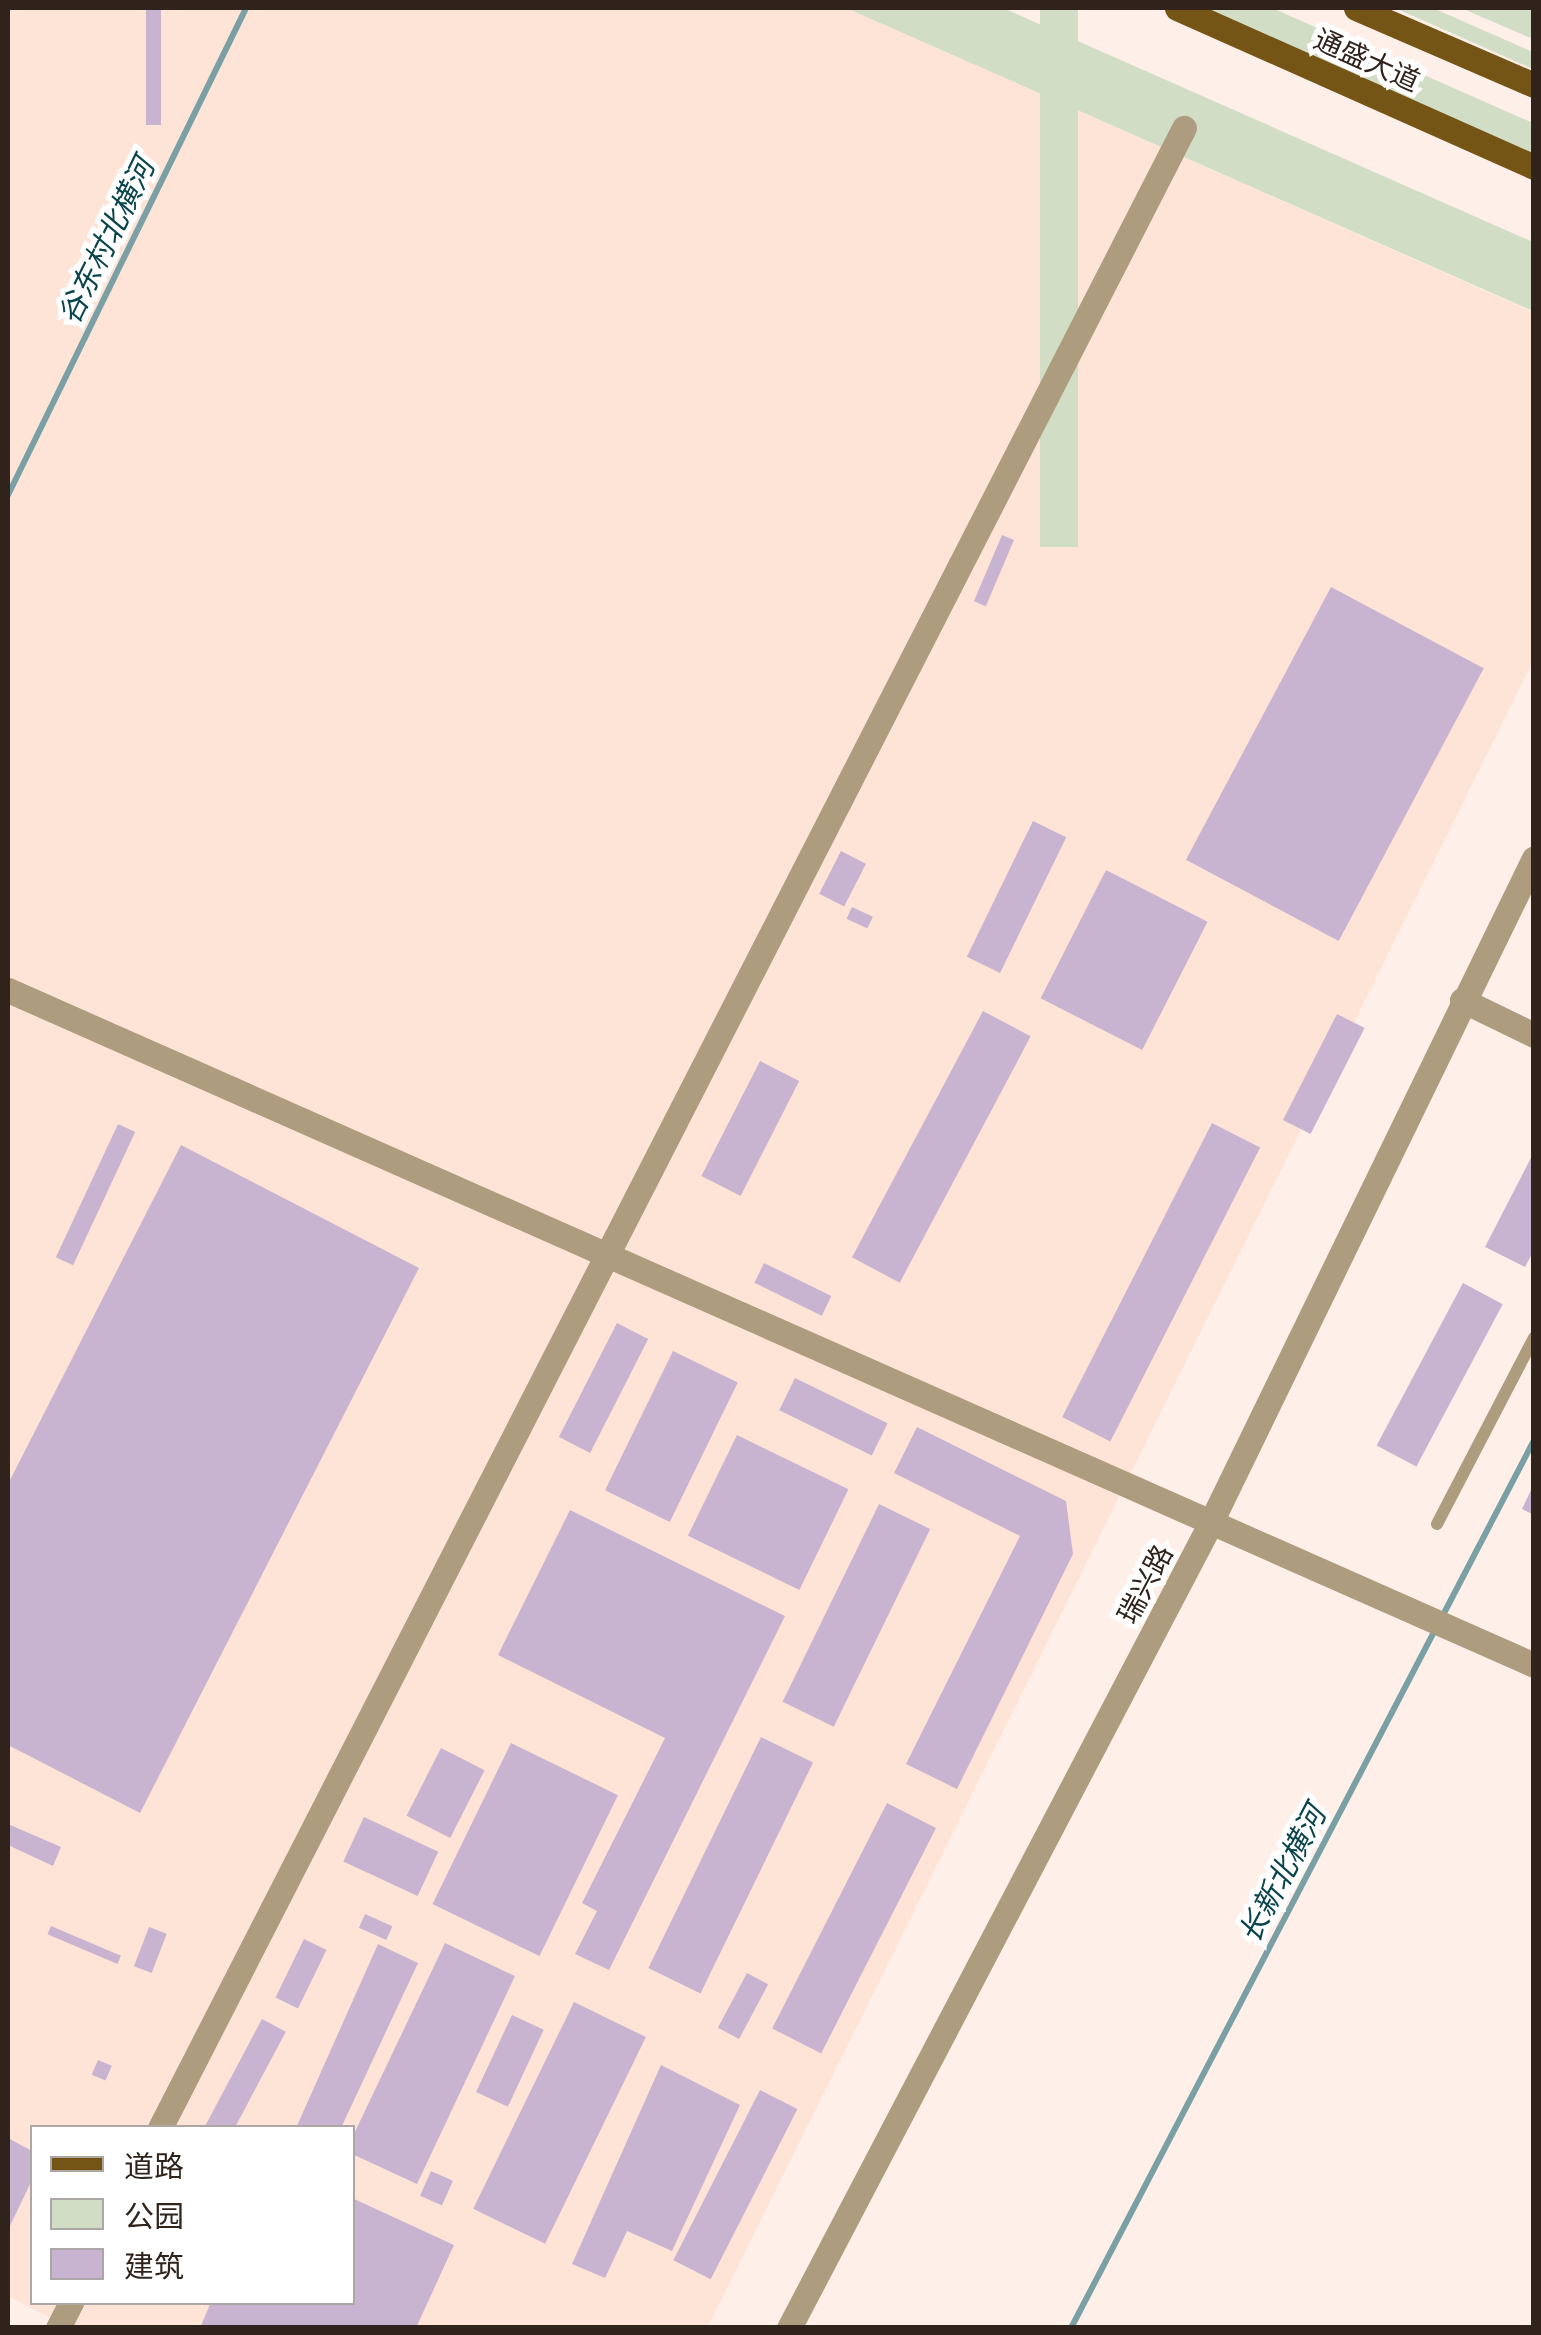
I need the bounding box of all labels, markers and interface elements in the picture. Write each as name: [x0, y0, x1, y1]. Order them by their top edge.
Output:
street label: 通盛大道: [1309, 22, 1425, 98]
water label: 谷东村北横河: [50, 152, 162, 330]
street label: 瑞兴路: [1110, 1539, 1180, 1629]
water label: 长新北横河: [1231, 1799, 1333, 1949]
legend: [30, 2125, 355, 2305]
text: 道路: [124, 2149, 184, 2183]
text: 公园: [124, 2199, 184, 2233]
text: 建筑: [124, 2249, 184, 2283]

